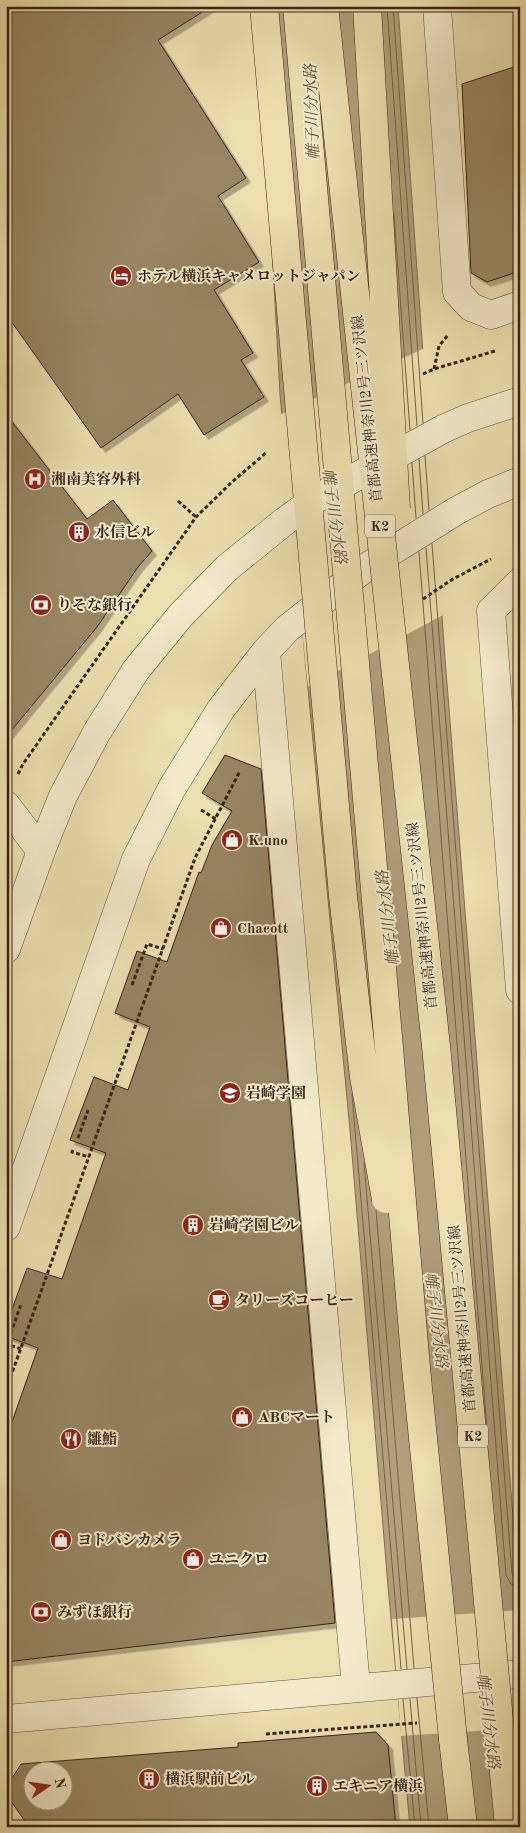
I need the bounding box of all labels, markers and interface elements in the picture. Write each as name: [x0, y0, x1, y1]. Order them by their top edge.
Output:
water label: 帷子川分水路: [301, 63, 323, 160]
hotel icon: ホテル横浜キャメロットジャパン: [109, 264, 133, 288]
place label: ホテル横浜キャメロットジャパン: [137, 267, 361, 285]
street label: 首都高速神奈川2号三ツ沢線: [349, 314, 386, 504]
hospital icon: 湘南美容外科: [23, 467, 47, 491]
water label: 帷子川分水路: [318, 467, 350, 566]
place label: 湘南美容外科: [51, 471, 141, 488]
road number: K2: [365, 514, 395, 538]
building icon: 水信ビル: [67, 520, 91, 544]
place label: 水信ビル: [95, 524, 155, 541]
bank icon: りそな銀行: [29, 593, 53, 617]
place label: りそな銀行: [57, 597, 132, 614]
street label: 首都高速神奈川2号三ツ沢線: [404, 821, 441, 1011]
shop icon: K.uno: [220, 828, 244, 852]
place label: K.uno: [248, 834, 288, 849]
water label: 帷子川分水路: [373, 868, 403, 967]
shop icon: Chacott: [209, 916, 233, 940]
place label: Chacott: [237, 922, 289, 937]
school or university icon: 岩崎学園: [218, 1081, 242, 1105]
place label: 岩崎学園: [246, 1084, 306, 1102]
building icon: 岩崎学園ビル: [181, 1213, 205, 1237]
place label: 岩崎学園ビル: [209, 1216, 299, 1234]
street label: 首都高速神奈川2号三ツ沢線: [446, 1224, 479, 1414]
water label: 帷子川分水路: [421, 1271, 451, 1370]
cafe icon: タリーズコーヒー: [207, 1288, 231, 1312]
place label: タリーズコーヒー: [235, 1292, 354, 1309]
shop icon: ABCマート: [230, 1405, 254, 1429]
place label: ABCマート: [258, 1410, 335, 1426]
road number: K2: [458, 1424, 488, 1448]
restaurant icon: 雛鮨: [59, 1427, 83, 1451]
place label: 雛鮨: [87, 1431, 117, 1448]
shop icon: ヨドバシカメラ: [49, 1528, 73, 1552]
place label: ヨドバシカメラ: [77, 1533, 182, 1549]
shop icon: ユニクロ: [181, 1547, 205, 1571]
place label: ユニクロ: [209, 1552, 269, 1568]
bank icon: みずほ銀行: [29, 1600, 53, 1624]
place label: みずほ銀行: [57, 1603, 132, 1621]
water label: 帷子川分水路: [473, 1672, 503, 1771]
north arrow: [22, 1760, 72, 1810]
building icon: 横浜駅前ビル: [137, 1767, 161, 1791]
place label: 横浜駅前ビル: [165, 1770, 255, 1788]
building icon: エキニア横浜: [305, 1774, 329, 1798]
text: N: [52, 1777, 68, 1790]
place label: エキニア横浜: [333, 1777, 423, 1795]

